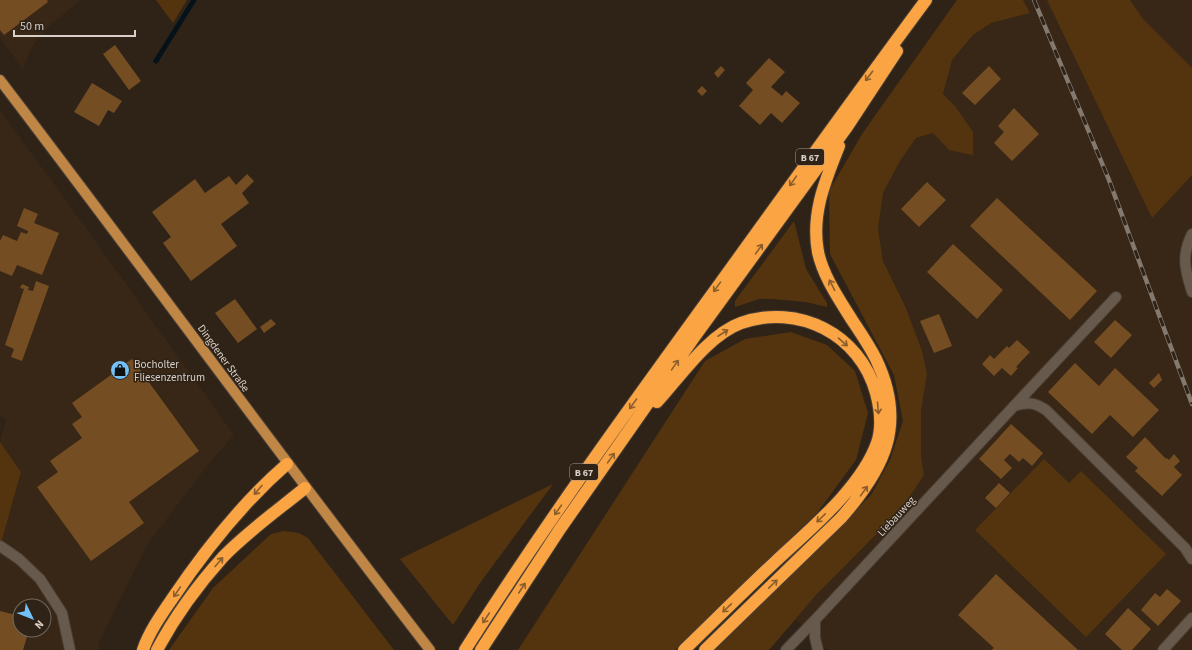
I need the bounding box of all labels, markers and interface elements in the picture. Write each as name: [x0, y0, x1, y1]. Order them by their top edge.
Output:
scale bar: [14, 12, 135, 38]
text: 50 m: [20, 18, 44, 35]
one-way arrow: [865, 70, 873, 81]
road number: B 67: [796, 149, 824, 165]
one-way arrow: [789, 176, 797, 187]
one-way arrow: [755, 243, 763, 254]
one-way arrow: [828, 280, 835, 292]
one-way arrow: [713, 281, 721, 292]
street label: Dingdener Straße: [194, 321, 254, 396]
one-way arrow: [718, 329, 729, 338]
one-way arrow: [838, 337, 849, 346]
place label: Bocholter Fliesenzentrum: [134, 357, 205, 385]
shop icon: Bocholter Fliesenzentrum: [109, 359, 131, 381]
one-way arrow: [671, 360, 679, 371]
one-way arrow: [629, 398, 637, 409]
one-way arrow: [875, 401, 882, 414]
one-way arrow: [607, 452, 615, 463]
road number: B 67: [570, 464, 598, 480]
one-way arrow: [254, 485, 263, 496]
one-way arrow: [860, 485, 868, 496]
street label: Liebauweg: [874, 493, 919, 540]
one-way arrow: [554, 504, 562, 515]
one-way arrow: [816, 514, 826, 523]
one-way arrow: [214, 557, 223, 567]
one-way arrow: [768, 579, 778, 589]
one-way arrow: [518, 583, 526, 594]
one-way arrow: [173, 586, 181, 597]
north arrow: [12, 598, 52, 638]
one-way arrow: [722, 603, 732, 613]
one-way arrow: [481, 612, 489, 624]
text: N: [31, 617, 47, 632]

